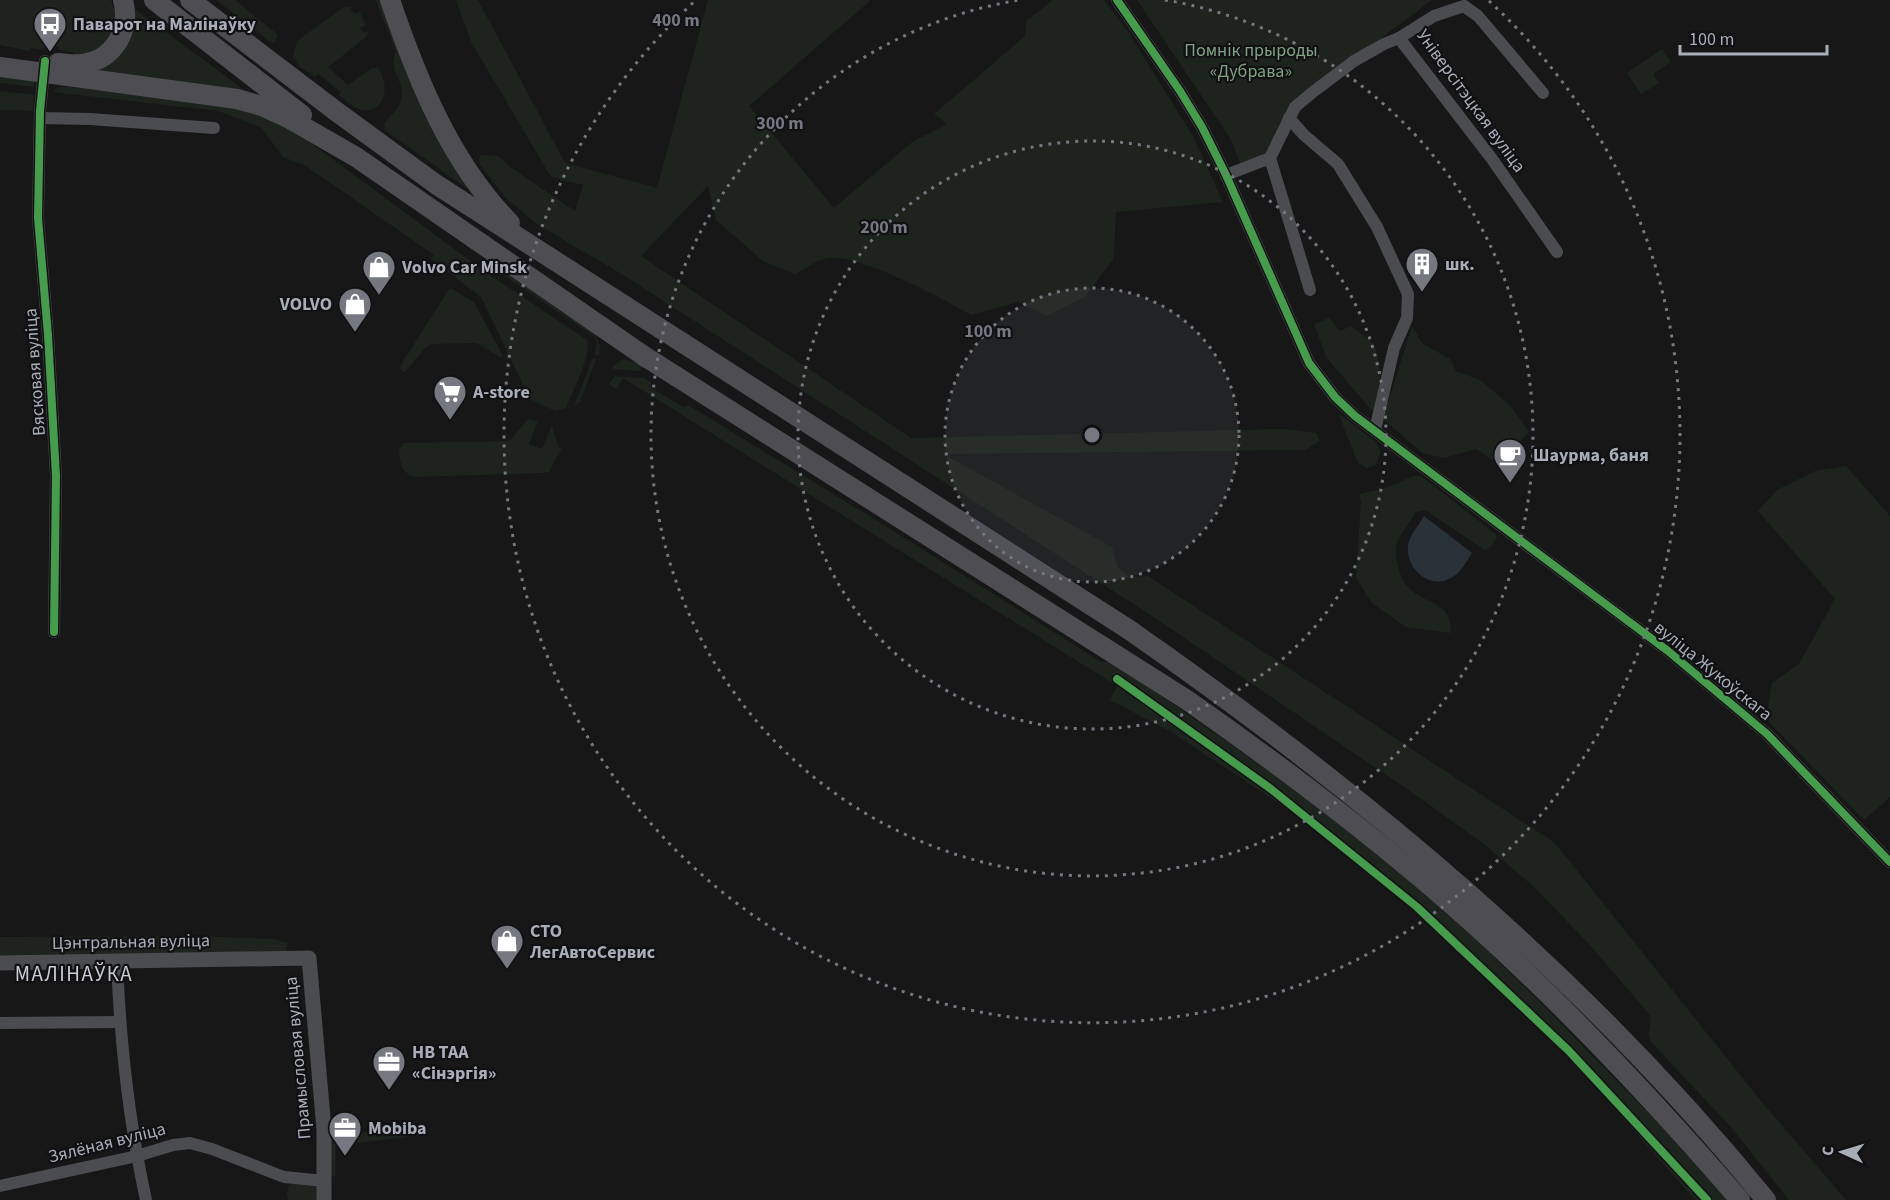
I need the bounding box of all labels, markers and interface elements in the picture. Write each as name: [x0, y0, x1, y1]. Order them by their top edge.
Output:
bus stop icon: Паварот на Малінаўку: [32, 6, 68, 53]
text: 400 m: [652, 8, 700, 33]
place label: Паварот на Малінаўку: [73, 12, 257, 37]
scale bar: [1680, 18, 1827, 56]
street label: Універсітэцкая вуліца: [1410, 24, 1532, 178]
text: 100 m: [1689, 27, 1734, 52]
park label: Помнік прыроды «Дубрава»: [1184, 38, 1318, 84]
text: 300 m: [756, 111, 804, 136]
text: 200 m: [860, 215, 908, 240]
building icon: шк.: [1404, 246, 1440, 293]
shop icon: Volvo Car Minsk: [361, 249, 397, 296]
place label: шк.: [1445, 252, 1475, 277]
place label: Volvo Car Minsk: [401, 255, 527, 280]
shop icon: VOLVO: [337, 286, 373, 333]
place label: VOLVO: [279, 292, 332, 317]
street label: Вясковая вуліца: [18, 307, 52, 437]
text: 100 m: [964, 319, 1012, 344]
supermarket icon: А-store: [432, 374, 468, 421]
place label: А-store: [472, 380, 530, 405]
centre of rings: [1082, 425, 1102, 445]
cafe icon: Шаурма, баня: [1492, 437, 1528, 484]
place label: Шаурма, баня: [1533, 443, 1649, 468]
street label: вуліца Жукоўскага: [1649, 615, 1777, 727]
place label: СТО ЛегАвтоСервис: [529, 919, 656, 965]
shop icon: СТО ЛегАвтоСервис: [489, 923, 525, 970]
street label: Цэнтральная вуліца: [52, 928, 210, 956]
district label: МАЛІНАЎКА: [15, 959, 133, 989]
street label: Прамысловая вуліца: [278, 976, 318, 1140]
place label: НВ ТАА «Сінэргія»: [412, 1040, 497, 1086]
office icon: НВ ТАА «Сінэргія»: [371, 1044, 407, 1091]
office icon: Mobiba: [327, 1110, 363, 1157]
street label: Зялёная вуліца: [46, 1116, 168, 1170]
place label: Mobiba: [368, 1116, 427, 1141]
north arrow: [1812, 1122, 1872, 1182]
text: С: [1817, 1146, 1839, 1156]

